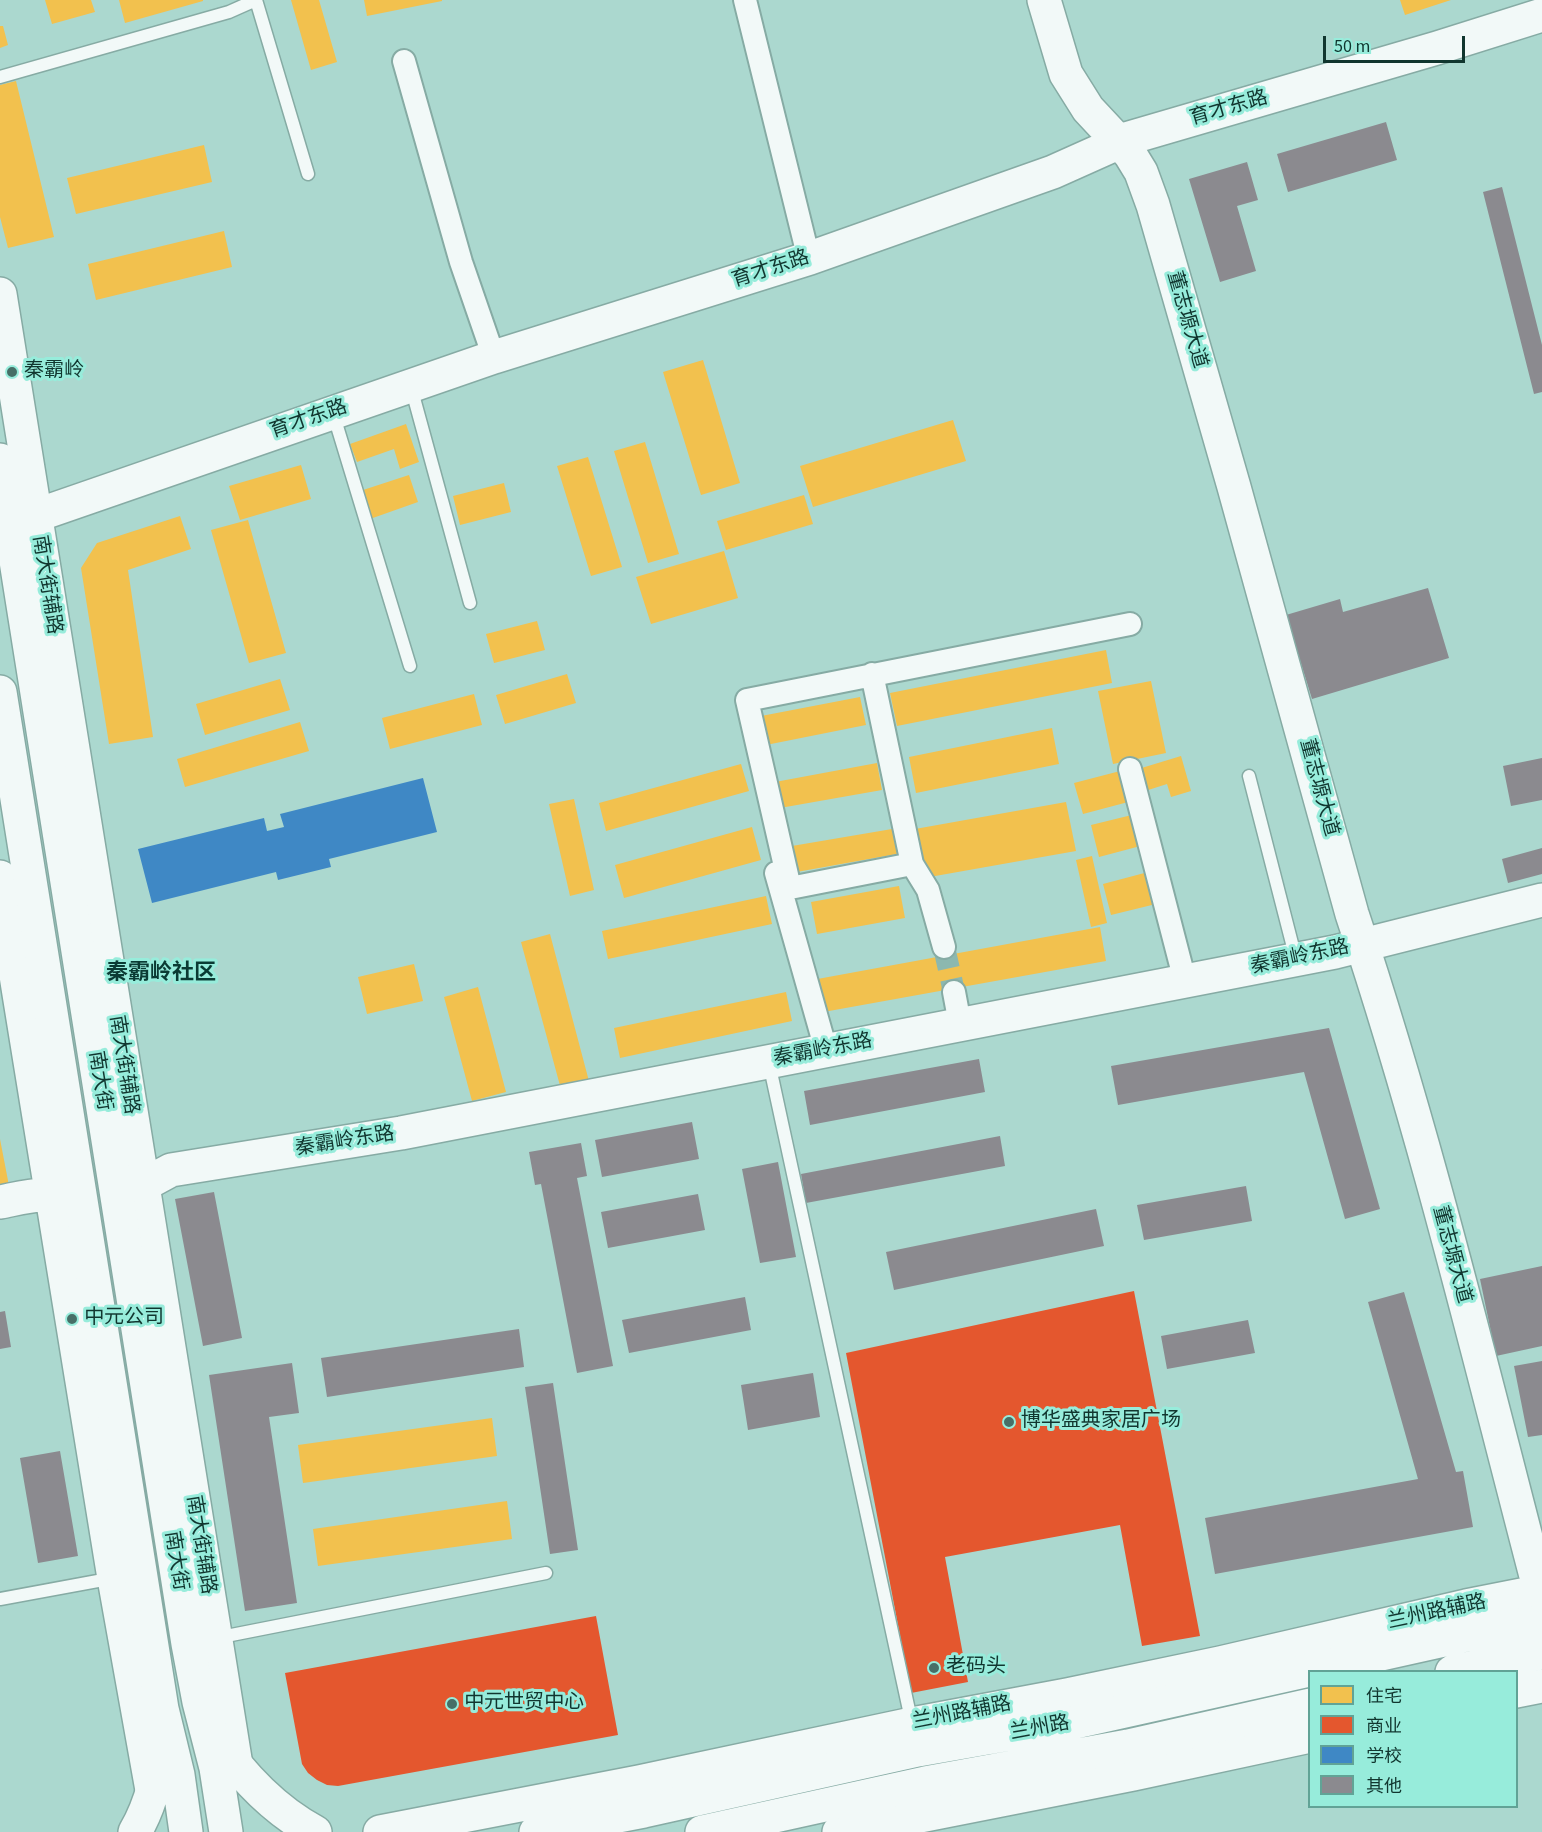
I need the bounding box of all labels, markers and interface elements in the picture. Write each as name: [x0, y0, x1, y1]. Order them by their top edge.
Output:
scale bar: [1326, 24, 1468, 62]
text: 50 m: [1334, 34, 1370, 59]
street label: 育才东路: [1187, 86, 1271, 132]
street label: 育才东路: [729, 246, 813, 294]
street label: 董志塬大道: [1161, 269, 1211, 371]
place label: 秦霸岭: [24, 360, 84, 384]
marker: 秦霸岭: [5, 365, 19, 379]
street label: 育才东路: [267, 396, 351, 444]
street label: 南大街辅路: [26, 534, 66, 636]
street label: 董志塬大道: [1293, 737, 1343, 839]
street label: 秦霸岭东路: [1249, 936, 1351, 980]
district label: 秦霸岭社区: [106, 961, 216, 987]
street label: 南大街辅路: [103, 1014, 143, 1116]
street label: 秦霸岭东路: [772, 1030, 874, 1072]
street label: 南大街: [82, 1049, 116, 1113]
street label: 秦霸岭东路: [294, 1122, 396, 1162]
street label: 董志塬大道: [1426, 1204, 1476, 1306]
place label: 中元公司: [84, 1307, 164, 1331]
marker: 中元公司: [65, 1312, 79, 1326]
place label: 博华盛典家居广场: [1021, 1410, 1181, 1434]
marker: 博华盛典家居广场: [1002, 1415, 1016, 1429]
street label: 南大街辅路: [180, 1494, 220, 1596]
street label: 南大街: [158, 1529, 192, 1593]
street label: 兰州路辅路: [1386, 1591, 1488, 1635]
place label: 老码头: [946, 1656, 1006, 1680]
marker: 老码头: [927, 1661, 941, 1675]
legend: [1308, 1670, 1518, 1808]
text: 住宅: [1366, 1684, 1402, 1709]
place label: 中元世贸中心: [464, 1692, 584, 1716]
street label: 兰州路辅路: [911, 1693, 1013, 1735]
marker: 中元世贸中心: [445, 1697, 459, 1711]
street label: 兰州路: [1008, 1712, 1072, 1746]
text: 商业: [1366, 1714, 1402, 1739]
text: 学校: [1366, 1744, 1402, 1769]
text: 其他: [1366, 1774, 1402, 1799]

